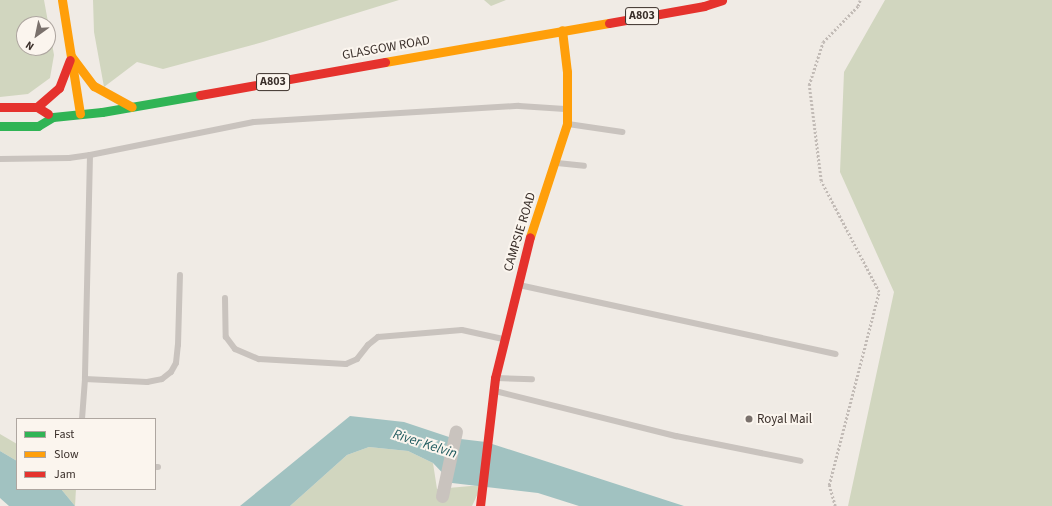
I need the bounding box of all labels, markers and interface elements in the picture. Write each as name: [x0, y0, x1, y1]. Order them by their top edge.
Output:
road number: A803: [625, 6, 659, 26]
north arrow: [16, 16, 56, 56]
street label: GLASGOW ROAD: [341, 33, 431, 63]
text: N: [23, 37, 37, 54]
road number: A803: [256, 72, 290, 92]
street label: CAMPSIE ROAD: [501, 191, 539, 273]
place label: Royal Mail: [757, 411, 812, 427]
marker: Royal Mail: [744, 414, 754, 424]
legend: [16, 418, 156, 490]
text: Fast: [54, 426, 74, 443]
water label: River Kelvin: [391, 426, 459, 462]
text: Slow: [54, 446, 79, 463]
text: Jam: [54, 466, 76, 483]

